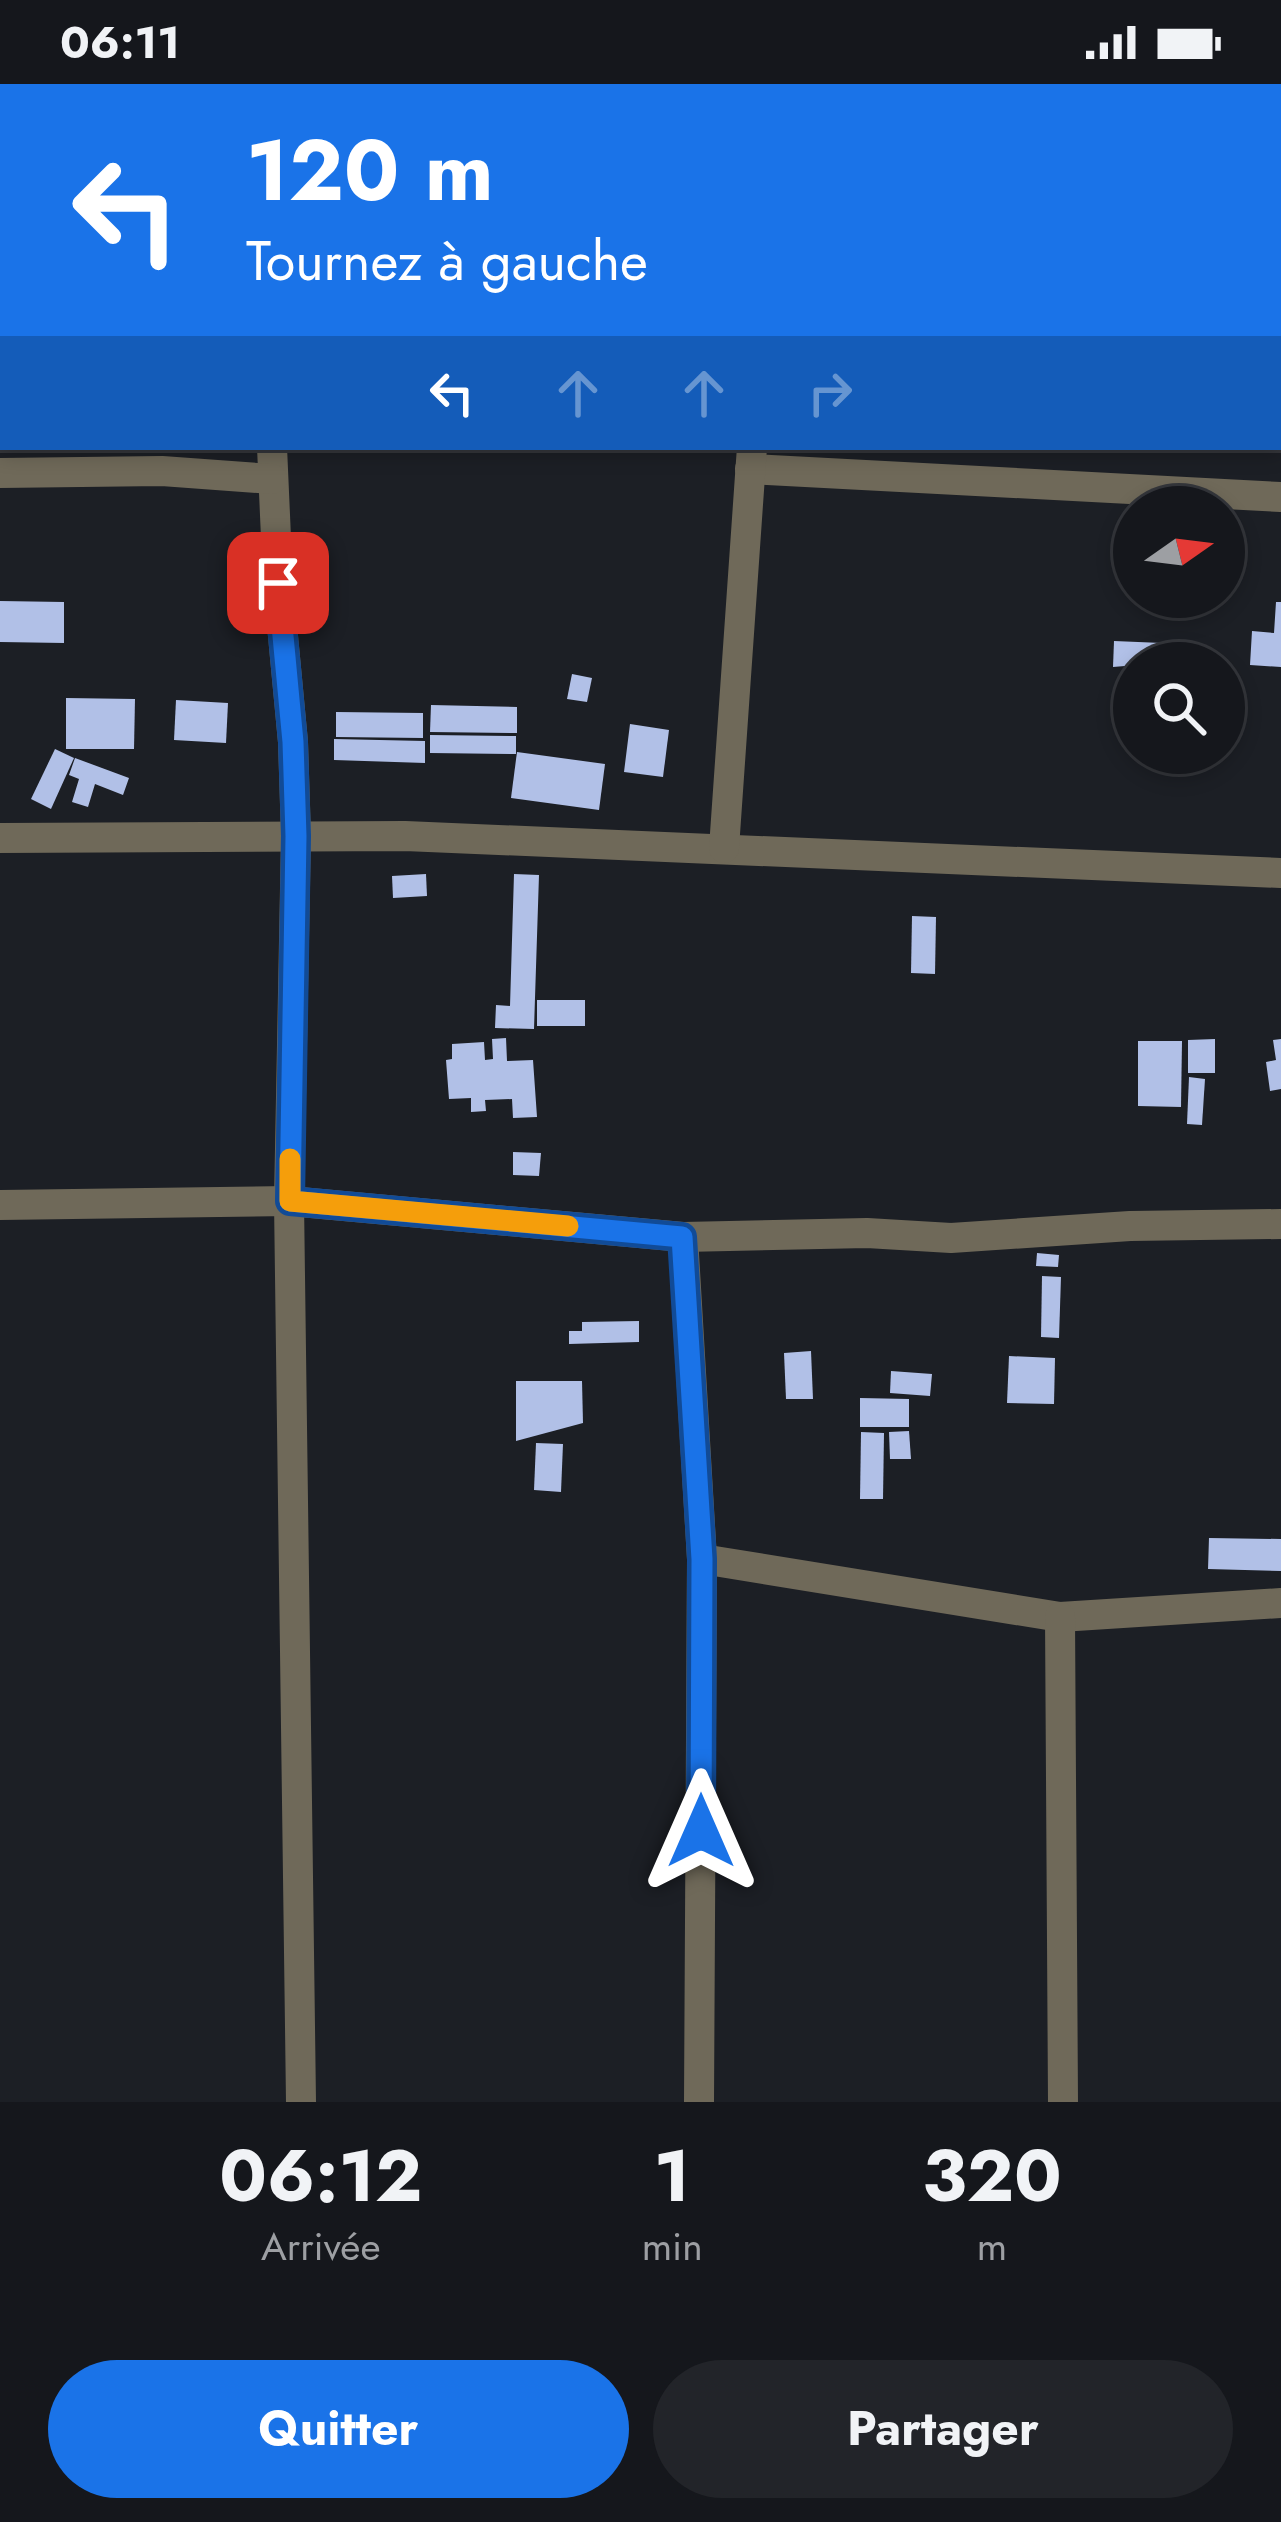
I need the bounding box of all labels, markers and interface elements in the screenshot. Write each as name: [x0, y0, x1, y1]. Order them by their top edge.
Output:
text: 06:11: [60, 10, 180, 75]
text: 120 m: [246, 110, 494, 232]
icon: left: [48, 132, 204, 288]
text: Tournez à gauche: [246, 222, 648, 300]
icon: left: [419, 360, 485, 426]
icon: ahead: [545, 360, 611, 426]
icon: ahead: [671, 360, 737, 426]
icon: right: [797, 360, 863, 426]
north arrow: [1113, 486, 1245, 618]
map controls: [1113, 486, 1245, 774]
pin: [227, 532, 329, 634]
icon: arrive: [245, 550, 311, 616]
button: search: [1113, 642, 1245, 774]
position arrow: [638, 1768, 764, 1894]
text: 06:12: [219, 2124, 422, 2228]
text: 1: [654, 2124, 690, 2228]
text: 320: [922, 2124, 1062, 2228]
text: Arrivée: [261, 2218, 381, 2275]
text: min: [642, 2218, 703, 2275]
text: m: [977, 2218, 1007, 2275]
button: Quitter: [48, 2360, 629, 2498]
button: Partager: [653, 2360, 1233, 2498]

